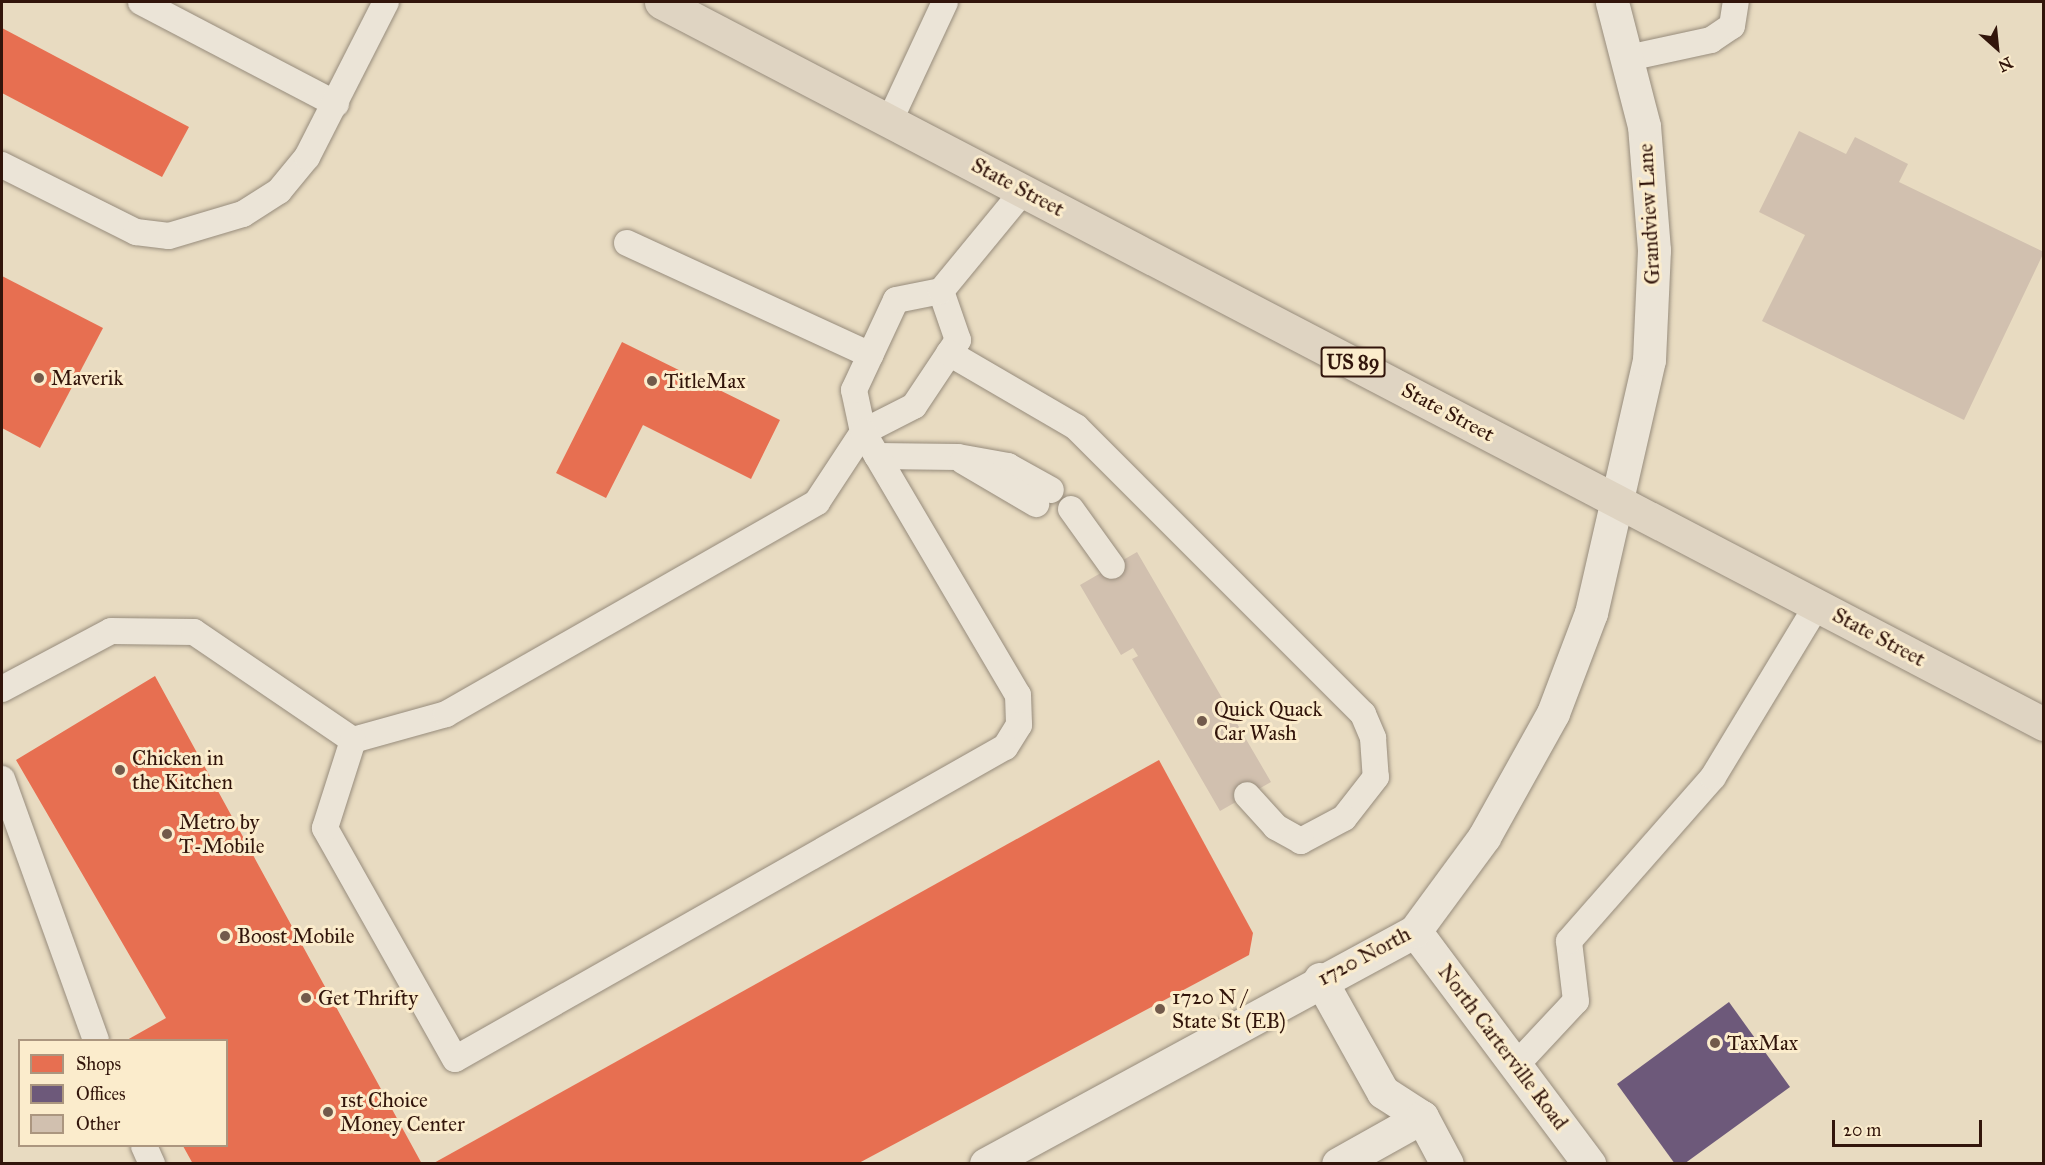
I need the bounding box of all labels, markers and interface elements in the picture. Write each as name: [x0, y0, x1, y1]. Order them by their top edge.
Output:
north arrow: [1967, 18, 2027, 78]
text: N: [1995, 53, 2016, 76]
street label: Grandview Lane: [1633, 143, 1665, 285]
street label: State Street: [967, 152, 1069, 222]
road number: US 89: [1320, 345, 1386, 379]
place label: Maverik: [51, 365, 123, 391]
place label: TitleMax: [664, 368, 746, 394]
marker: Maverik: [32, 371, 46, 385]
marker: TitleMax: [645, 374, 659, 388]
street label: State Street: [1397, 377, 1499, 447]
street label: State Street: [1828, 602, 1930, 672]
place label: Quick Quack Car Wash: [1214, 696, 1322, 746]
marker: Quick Quack Car Wash: [1195, 714, 1209, 728]
place label: Chicken in the Kitchen: [132, 745, 233, 795]
marker: Chicken in the Kitchen: [113, 763, 127, 777]
place label: Metro by T-Mobile: [179, 809, 264, 859]
marker: Metro by T-Mobile: [160, 827, 174, 841]
street label: 1720 North: [1313, 921, 1415, 991]
place label: Boost Mobile: [237, 923, 354, 949]
marker: Boost Mobile: [218, 929, 232, 943]
street label: North Carterville Road: [1433, 959, 1573, 1135]
place label: 1720 N / State St (EB): [1172, 984, 1286, 1034]
place label: Get Thrifty: [318, 985, 418, 1011]
marker: Get Thrifty: [299, 991, 313, 1005]
marker: 1720 N / State St (EB): [1153, 1002, 1167, 1016]
place label: TaxMax: [1727, 1030, 1798, 1056]
marker: TaxMax: [1708, 1036, 1722, 1050]
legend: [18, 1039, 228, 1147]
text: Shops: [76, 1053, 121, 1075]
text: Offices: [76, 1083, 126, 1105]
place label: 1st Choice Money Center: [340, 1087, 465, 1137]
marker: 1st Choice Money Center: [321, 1105, 335, 1119]
scale bar: [1835, 1108, 1985, 1146]
text: Other: [76, 1113, 120, 1135]
text: 20 m: [1843, 1119, 1881, 1141]

